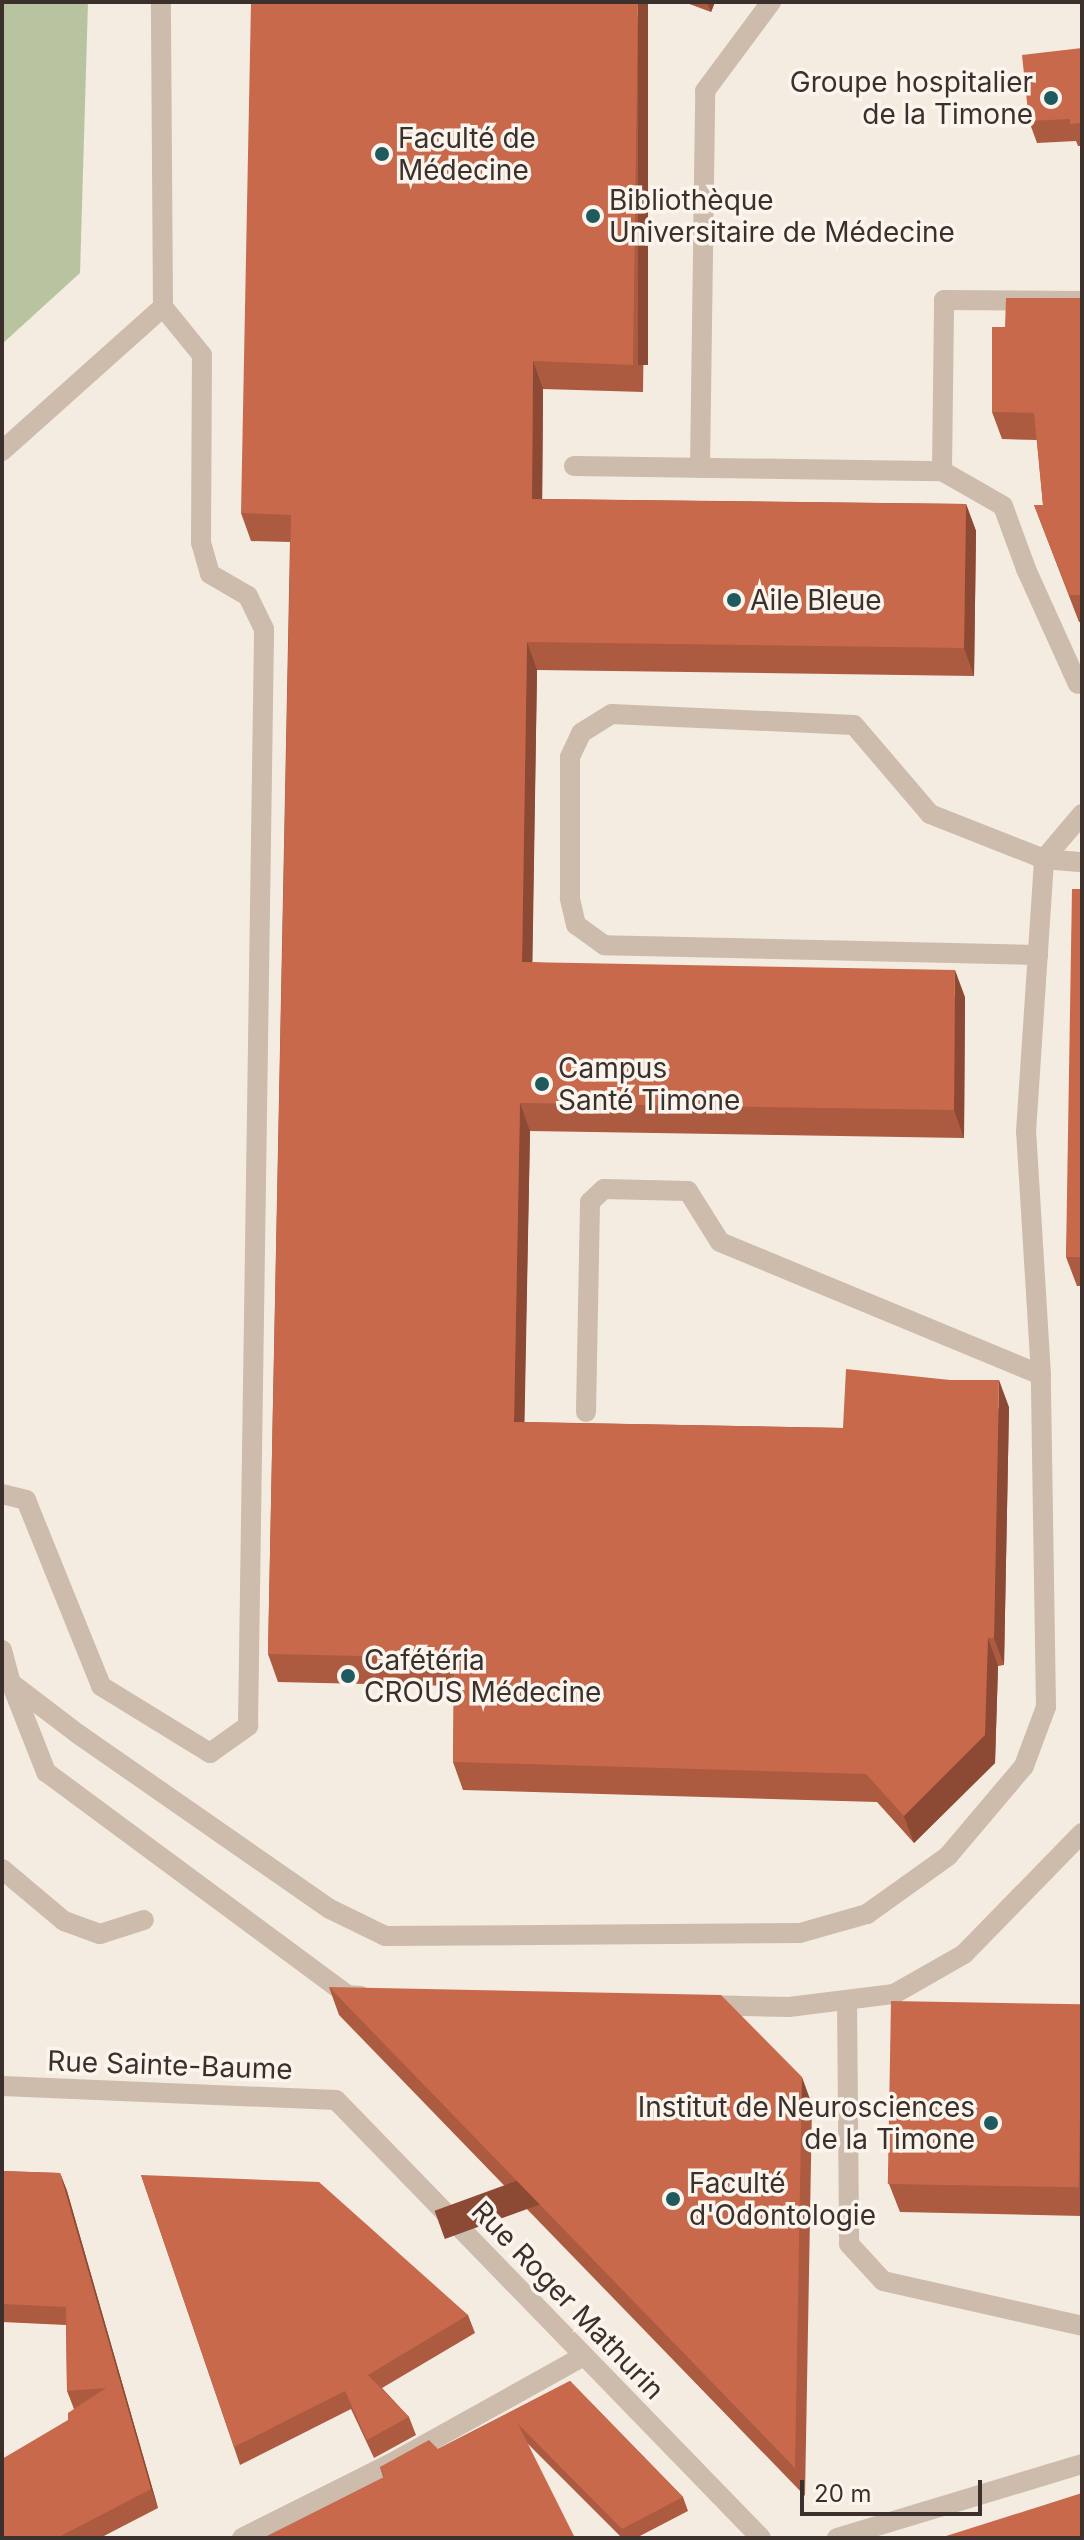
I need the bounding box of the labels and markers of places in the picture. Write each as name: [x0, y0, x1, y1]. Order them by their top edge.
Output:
place label: Groupe hospitalier de la Timone: [790, 65, 1033, 131]
marker: Groupe hospitalier de la Timone: [1040, 87, 1062, 109]
place label: Faculté de Médecine: [398, 121, 536, 187]
marker: Faculté de Médecine: [373, 145, 391, 163]
place label: Bibliothèque Universitaire de Médecine: [609, 183, 955, 249]
marker: Bibliothèque Universitaire de Médecine: [584, 207, 602, 225]
place label: Aile Bleue: [750, 583, 882, 617]
marker: Aile Bleue: [725, 591, 743, 609]
place label: Campus Santé Timone: [558, 1051, 740, 1117]
marker: Campus Santé Timone: [533, 1075, 551, 1093]
place label: Cafétéria CROUS Médecine: [364, 1643, 601, 1709]
marker: Cafétéria CROUS Médecine: [339, 1667, 357, 1685]
place label: Institut de Neurosciences de la Timone: [638, 2090, 975, 2156]
marker: Institut de Neurosciences de la Timone: [982, 2114, 1000, 2132]
place label: Faculté d'Odontologie: [689, 2166, 876, 2232]
marker: Faculté d'Odontologie: [664, 2190, 682, 2208]

